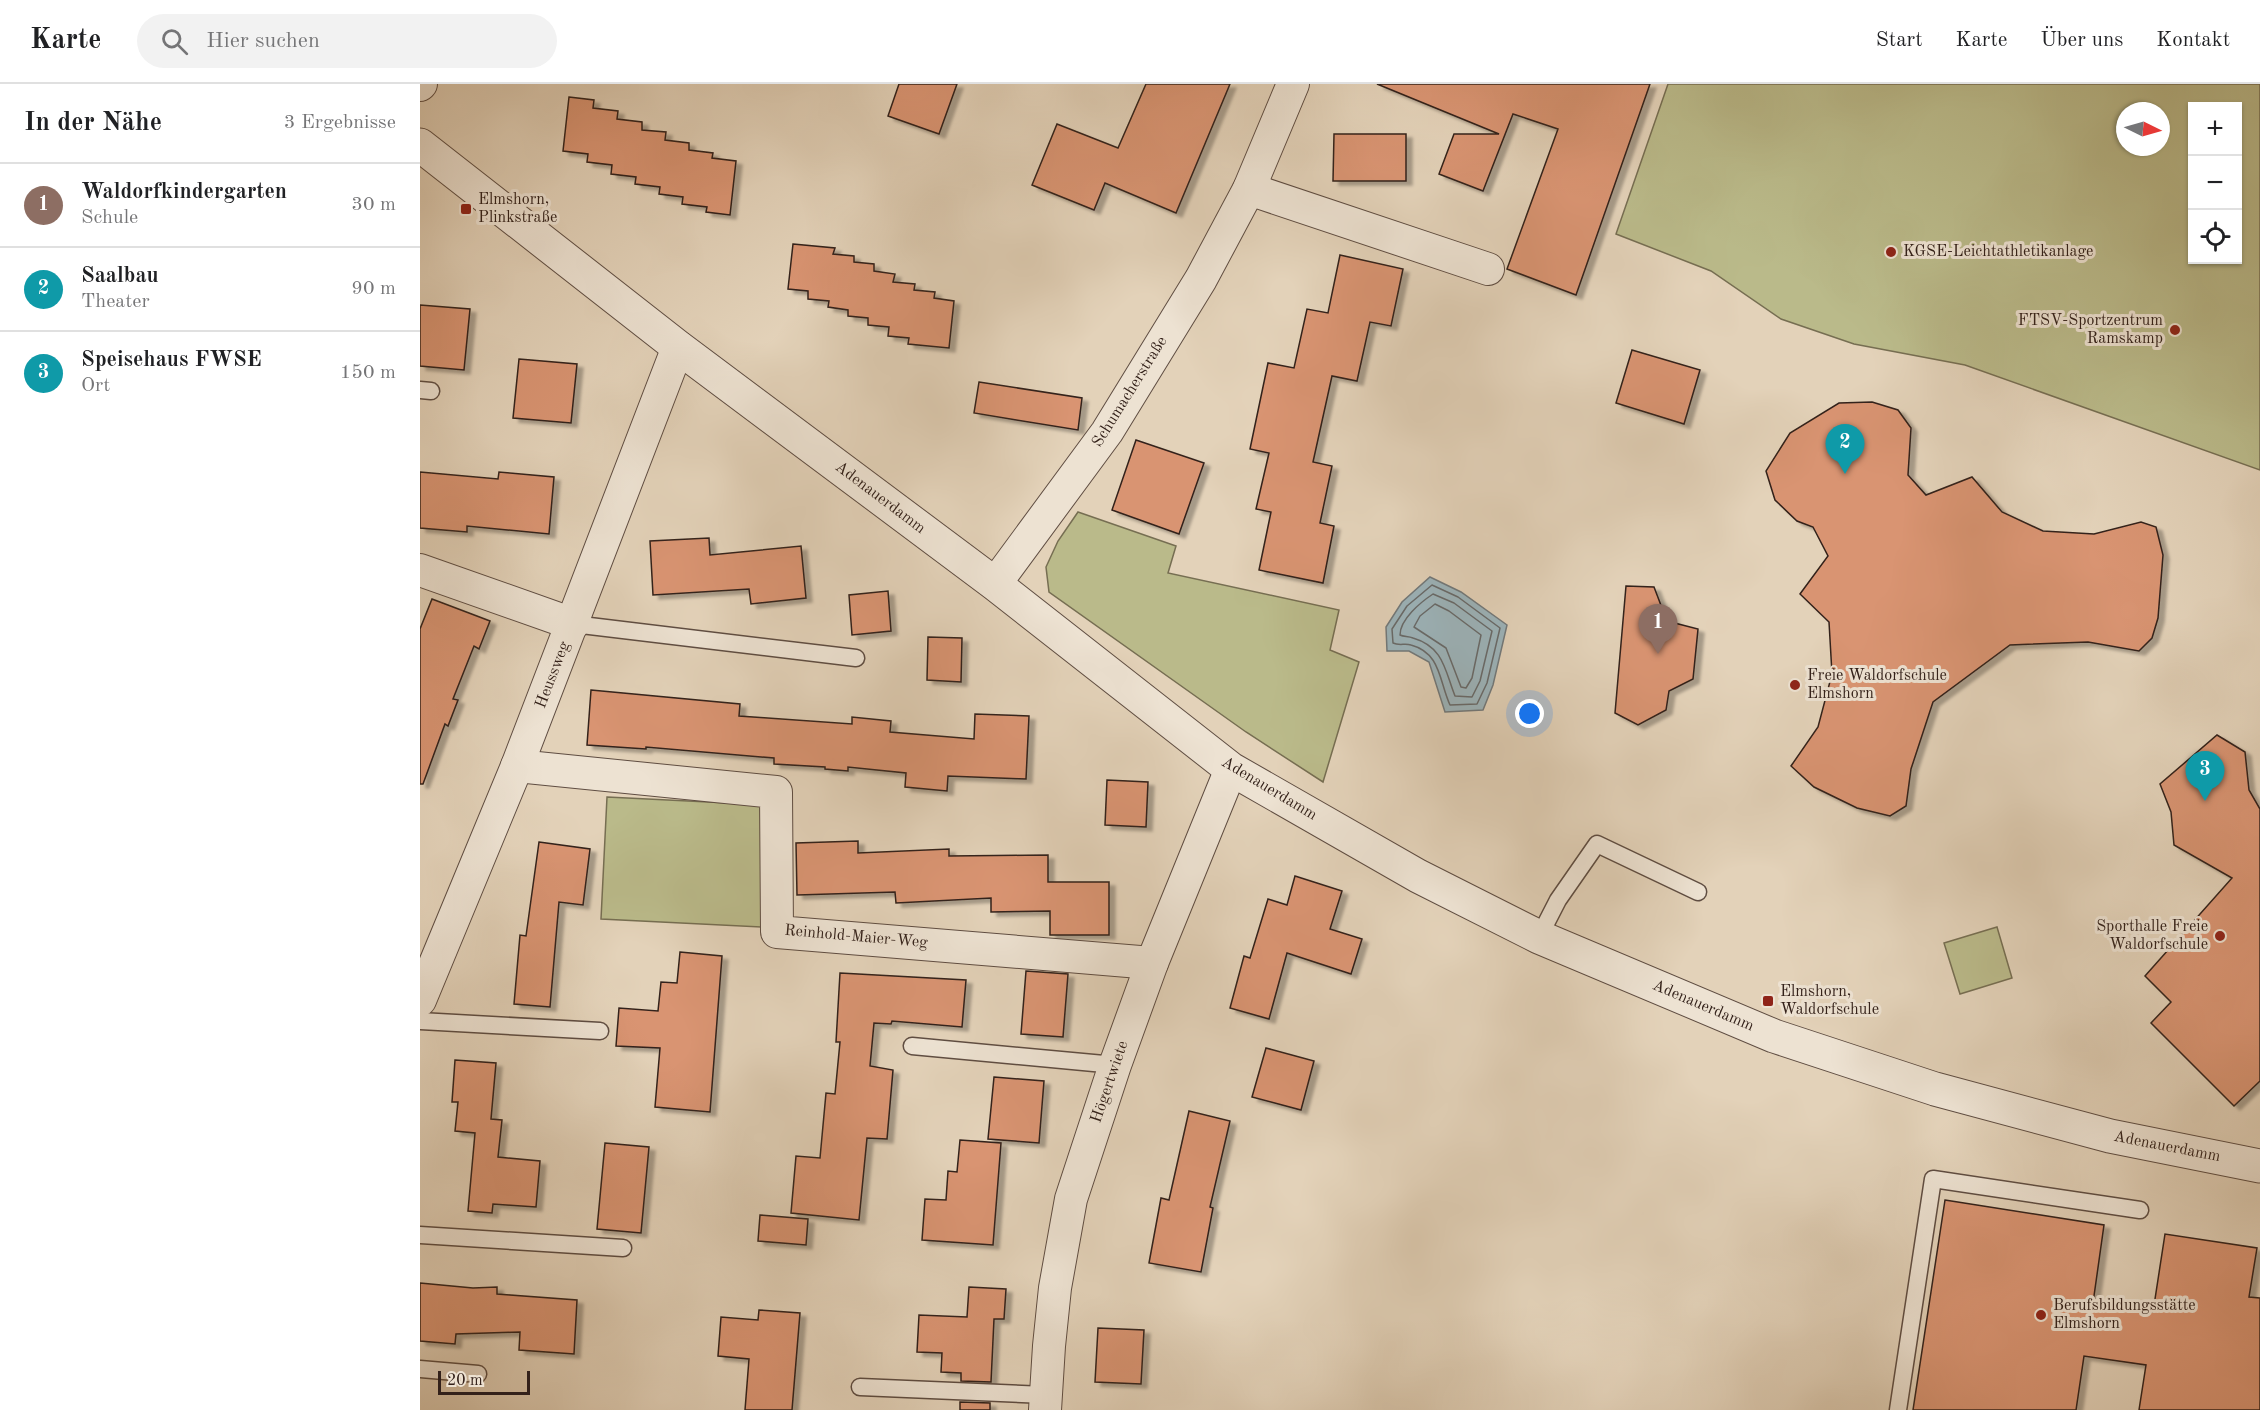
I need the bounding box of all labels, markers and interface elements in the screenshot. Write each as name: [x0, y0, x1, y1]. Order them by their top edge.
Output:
search box: [137, 14, 557, 68]
icon: search: [158, 25, 191, 58]
text: Karte: [30, 27, 101, 55]
text: Hier suchen: [206, 30, 320, 52]
text: Start: [1876, 30, 1923, 51]
text: Karte: [1956, 30, 2007, 51]
text: Über uns: [2040, 30, 2123, 51]
text: Kontakt: [2156, 30, 2230, 51]
north arrow: [2116, 102, 2170, 156]
map controls: [2188, 102, 2242, 264]
button: +: [2188, 102, 2242, 156]
text: In der Nähe: [24, 110, 162, 136]
text: 3 Ergebnisse: [284, 113, 396, 133]
button: −: [2188, 156, 2242, 210]
text: Waldorfkindergarten: [81, 181, 287, 203]
place label: Elmshorn, Plinkstraße: [478, 192, 557, 226]
text: 1: [38, 195, 49, 215]
text: 30 m: [351, 195, 396, 215]
marker: Elmshorn, Plinkstraße: [459, 202, 473, 216]
text: Schule: [81, 208, 138, 228]
button: locate: [2188, 210, 2242, 264]
place label: KGSE-Leichtathletikanlage: [1903, 244, 2093, 260]
marker: KGSE-Leichtathletikanlage: [1884, 245, 1898, 259]
text: Saalbau: [81, 265, 159, 287]
text: 2: [38, 279, 49, 299]
text: 90 m: [351, 279, 396, 299]
text: Theater: [81, 292, 150, 312]
place label: FTSV-Sportzentrum Ramskamp: [2018, 313, 2163, 347]
marker: FTSV-Sportzentrum Ramskamp: [2168, 323, 2182, 337]
street label: Schumacherstraße: [1090, 334, 1170, 450]
text: Speisehaus FWSE: [81, 349, 262, 371]
text: 3: [38, 363, 49, 383]
text: 150 m: [340, 363, 396, 383]
text: Ort: [81, 376, 110, 396]
pin: 2: [1826, 424, 1864, 474]
street label: Adenauerdamm: [832, 459, 928, 537]
pin: 1: [1638, 604, 1678, 654]
street label: Heussweg: [533, 639, 573, 711]
place label: Freie Waldorfschule Elmshorn: [1807, 668, 1947, 702]
marker: Freie Waldorfschule Elmshorn: [1788, 678, 1802, 692]
your location: [1515, 699, 1544, 728]
pin: 3: [2186, 752, 2224, 801]
street label: Adenauerdamm: [1218, 754, 1320, 824]
place label: Sporthalle Freie Waldorfschule: [2096, 919, 2208, 953]
street label: Reinhold-Maier-Weg: [784, 923, 929, 951]
marker: Sporthalle Freie Waldorfschule: [2213, 929, 2227, 943]
street label: Adenauerdamm: [1650, 977, 1756, 1035]
place label: Elmshorn, Waldorfschule: [1780, 984, 1879, 1018]
marker: Elmshorn, Waldorfschule: [1761, 994, 1775, 1008]
street label: Högertwiete: [1088, 1039, 1132, 1125]
street label: Adenauerdamm: [2112, 1129, 2222, 1165]
place label: Berufsbildungsstätte Elmshorn: [2053, 1298, 2196, 1332]
marker: Berufsbildungsstätte Elmshorn: [2034, 1308, 2048, 1322]
scale bar: [438, 1368, 530, 1396]
text: 20 m: [447, 1373, 483, 1389]

